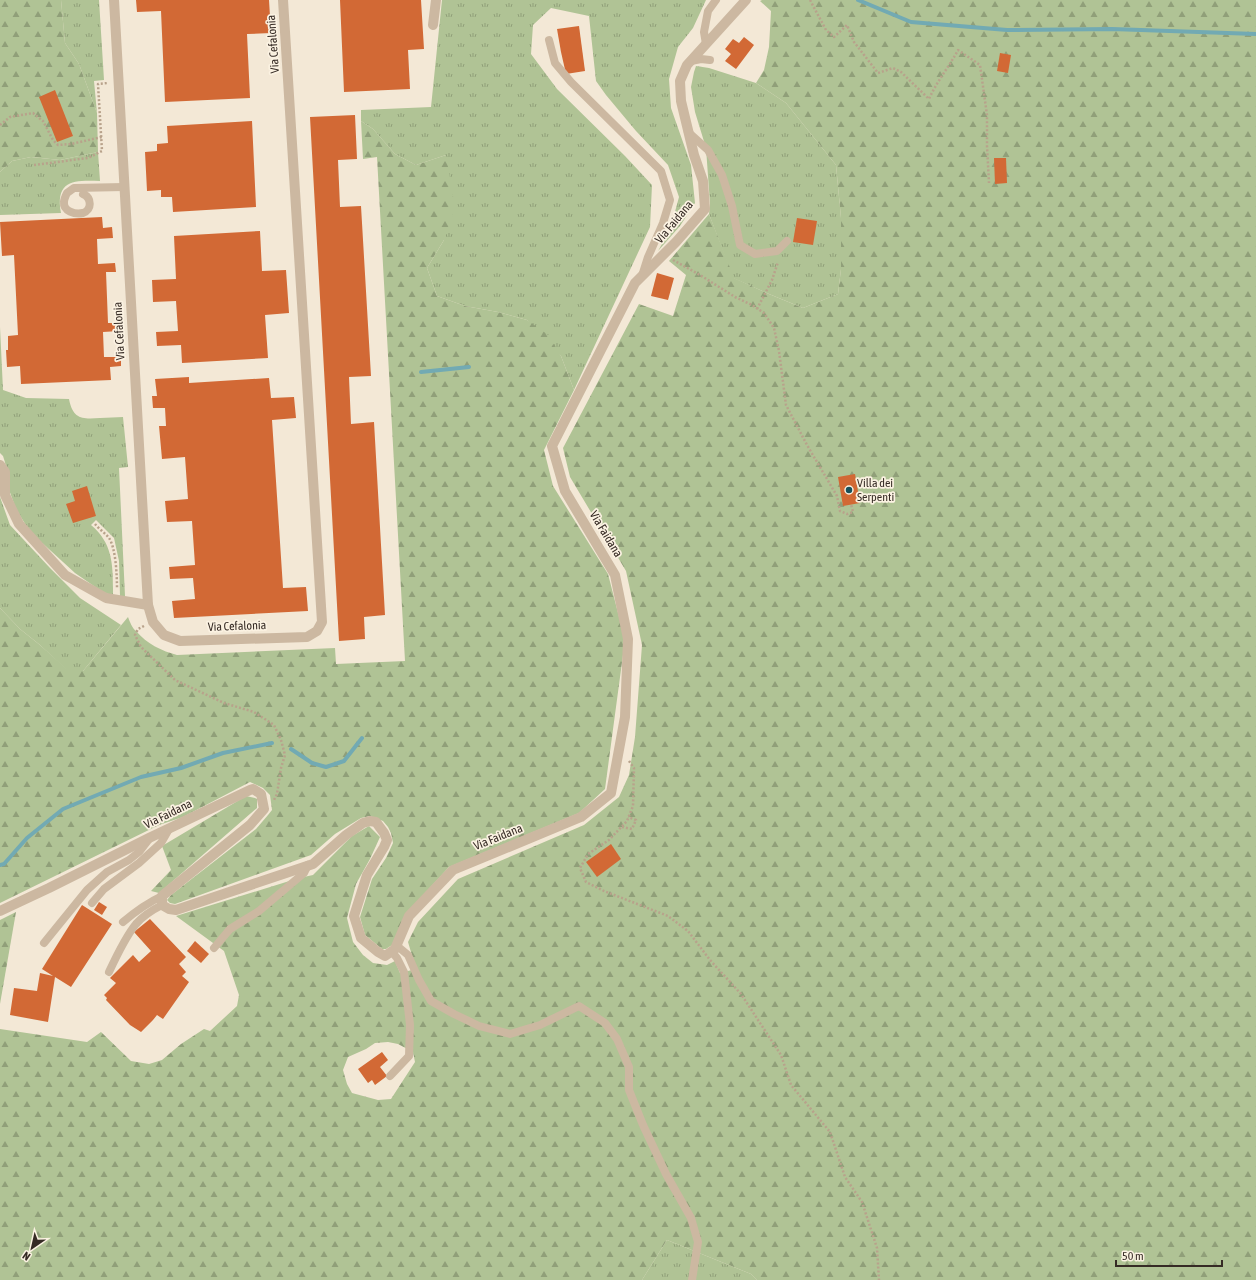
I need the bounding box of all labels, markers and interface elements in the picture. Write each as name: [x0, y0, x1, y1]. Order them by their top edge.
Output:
street label: Via Cefalonia: [264, 14, 282, 74]
street label: Via Faidana: [652, 198, 696, 246]
street label: Via Cefalonia: [110, 301, 128, 361]
place label: Villa dei Serpenti: [857, 476, 894, 504]
marker: Villa dei Serpenti: [844, 485, 854, 495]
street label: Via Faidana: [587, 508, 625, 560]
street label: Via Cefalonia: [208, 618, 266, 634]
street label: Via Faidana: [142, 796, 194, 832]
street label: Via Faidana: [472, 821, 524, 853]
north arrow: [12, 1228, 52, 1268]
scale bar: [1116, 1242, 1222, 1268]
text: N: [20, 1249, 32, 1263]
text: 50 m: [1122, 1249, 1144, 1263]

